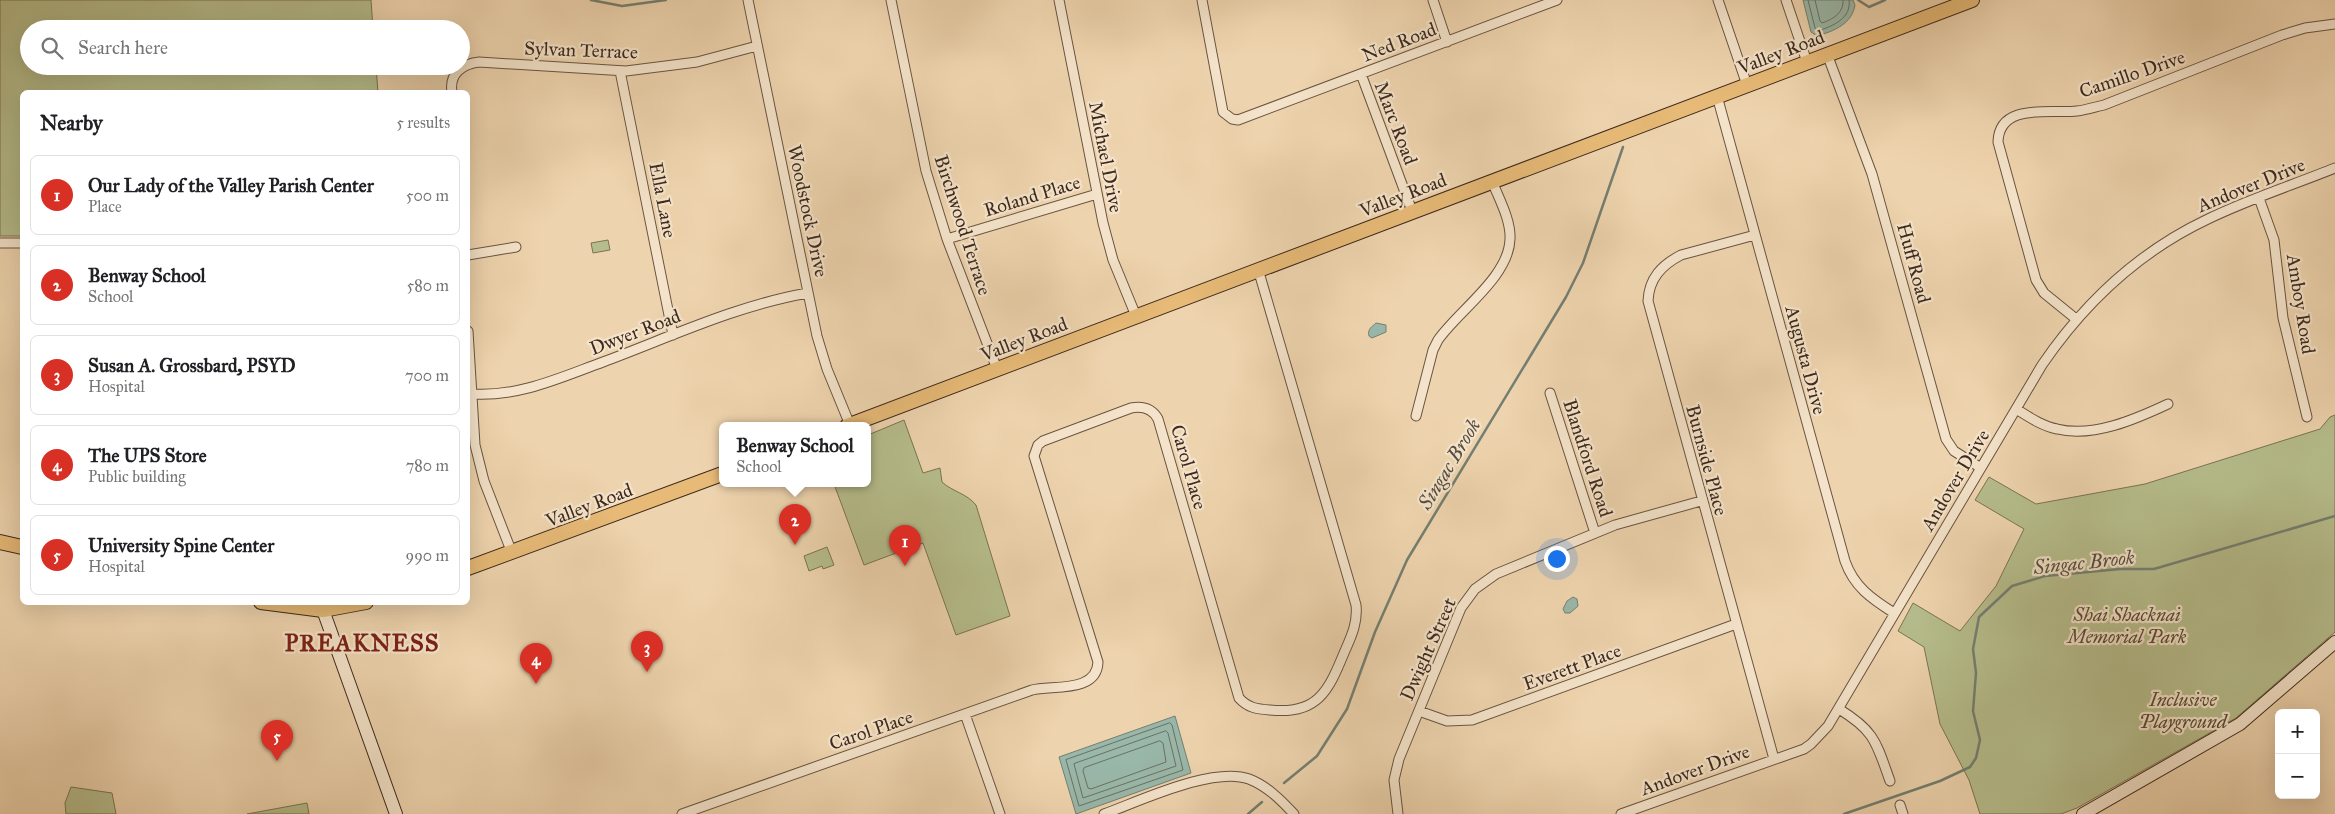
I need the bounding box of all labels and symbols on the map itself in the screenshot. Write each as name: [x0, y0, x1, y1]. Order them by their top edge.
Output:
street label: Ned Road: [1359, 17, 1440, 67]
street label: Valley Road: [1733, 25, 1828, 79]
street label: Sylvan Terrace: [524, 37, 638, 63]
street label: Camillo Drive: [2076, 45, 2188, 103]
street label: Marc Road: [1370, 78, 1423, 168]
street label: Michael Drive: [1084, 100, 1128, 214]
street label: Woodstock Drive: [783, 143, 833, 279]
street label: Birchwood Terrace: [929, 152, 997, 298]
street label: Andover Drive: [2193, 153, 2308, 217]
street label: Ella Lane: [644, 160, 682, 240]
street label: Valley Road: [1355, 168, 1450, 222]
street label: Roland Place: [981, 170, 1083, 222]
street label: Huff Road: [1892, 220, 1936, 306]
street label: Amboy Road: [2282, 251, 2320, 356]
street label: Augusta Drive: [1779, 302, 1832, 417]
street label: Dwyer Road: [586, 304, 684, 360]
street label: Valley Road: [976, 312, 1071, 366]
street label: Blandford Road: [1558, 396, 1618, 520]
street label: Burnside Place: [1681, 402, 1733, 518]
water label: Singac Brook: [1412, 414, 1485, 515]
street label: Carol Place: [1166, 422, 1212, 512]
street label: Andover Drive: [1915, 425, 1994, 536]
street label: Valley Road: [541, 478, 636, 532]
pin: 2: [779, 504, 811, 545]
pin: 1: [889, 525, 921, 566]
water label: Singac Brook: [2031, 545, 2136, 579]
your location: [1544, 546, 1570, 572]
street label: Dwight Street: [1395, 594, 1462, 704]
park label: Shai Shacknai Memorial Park: [2066, 603, 2187, 648]
district label: PREAKNESS: [284, 628, 440, 658]
pin: 3: [631, 631, 663, 672]
street label: Everett Place: [1520, 639, 1624, 695]
pin: 4: [520, 643, 552, 684]
park label: Inclusive Playground: [2139, 688, 2228, 733]
street label: Carol Place: [826, 705, 916, 755]
pin: 5: [261, 720, 293, 761]
street label: Andover Drive: [1637, 740, 1753, 801]

